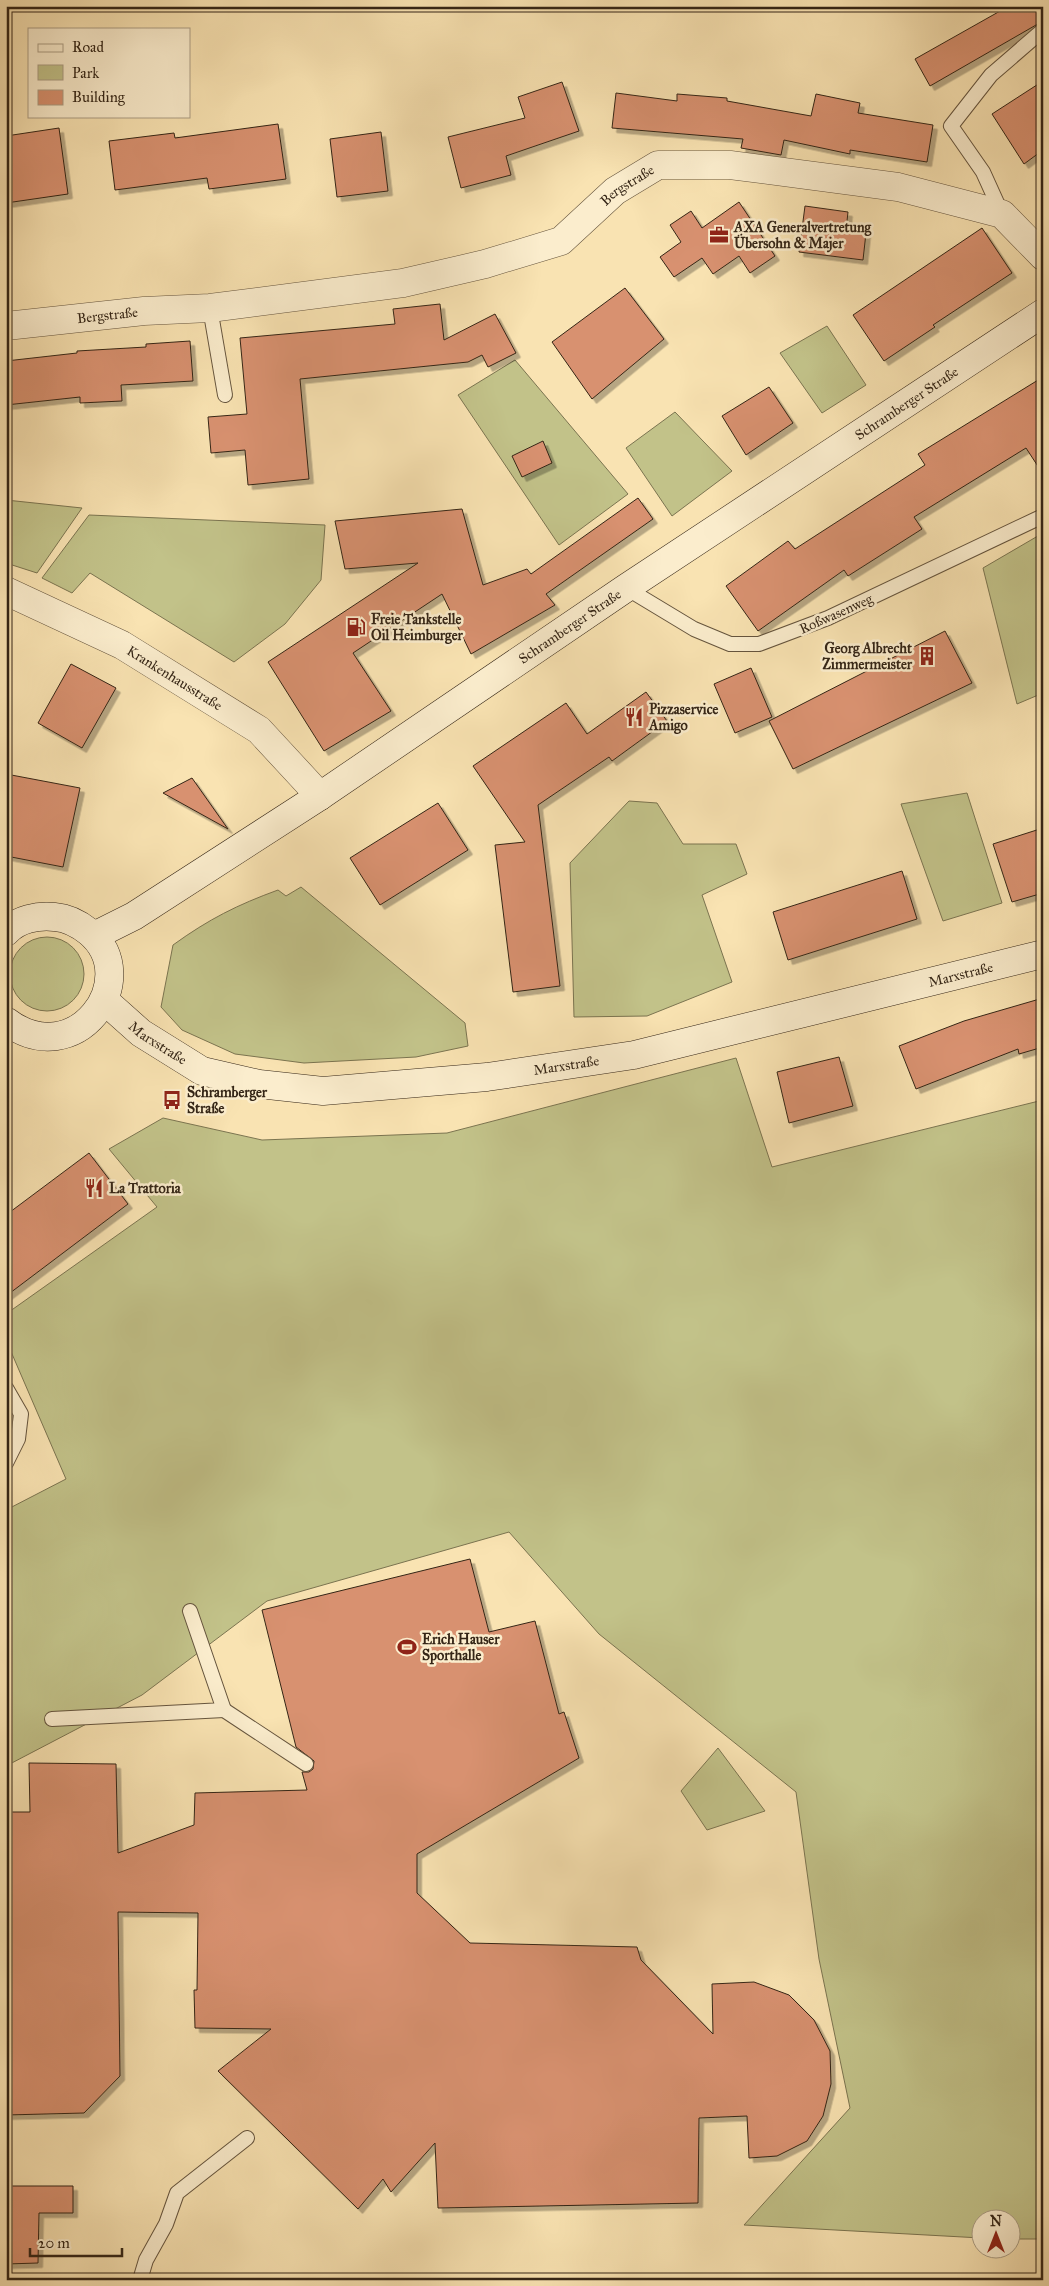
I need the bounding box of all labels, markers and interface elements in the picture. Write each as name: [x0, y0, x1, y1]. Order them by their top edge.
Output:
legend: [28, 28, 190, 118]
text: Road: [72, 38, 104, 56]
text: Park: [72, 64, 99, 82]
text: Building: [72, 88, 126, 106]
street label: Bergstraße: [597, 161, 657, 209]
place label: AXA Generalvertretung Übersohn & Majer: [733, 219, 872, 253]
office icon: AXA Generalvertretung Übersohn & Majer: [708, 224, 730, 246]
street label: Bergstraße: [76, 303, 139, 327]
street label: Schramberger Straße: [851, 363, 962, 443]
street label: Schramberger Straße: [515, 585, 624, 667]
street label: Roßwasenweg: [797, 590, 876, 638]
place label: Freie Tankstelle Oil Heimburger: [371, 611, 463, 645]
fuel station icon: Freie Tankstelle Oil Heimburger: [345, 616, 367, 638]
place label: Georg Albrecht Zimmermeister: [822, 640, 913, 673]
street label: Krankenhausstraße: [124, 642, 226, 714]
building icon: Georg Albrecht Zimmermeister: [916, 645, 938, 667]
place label: Pizzaservice Amigo: [648, 701, 719, 735]
restaurant icon: Pizzaservice Amigo: [623, 706, 645, 728]
street label: Marxstraße: [926, 958, 995, 991]
street label: Marxstraße: [125, 1018, 190, 1068]
street label: Marxstraße: [532, 1052, 600, 1078]
place label: Schramberger Straße: [187, 1084, 268, 1117]
bus stop icon: Schramberger Straße: [161, 1089, 183, 1111]
restaurant icon: La Trattoria: [83, 1177, 105, 1199]
place label: La Trattoria: [109, 1180, 182, 1197]
place label: Erich Hauser Sporthalle: [422, 1631, 500, 1665]
sports icon: Erich Hauser Sporthalle: [396, 1636, 418, 1658]
north arrow: [972, 2208, 1022, 2258]
text: N: [990, 2213, 1002, 2230]
scale bar: [30, 2226, 122, 2258]
text: 20 m: [38, 2234, 70, 2252]

